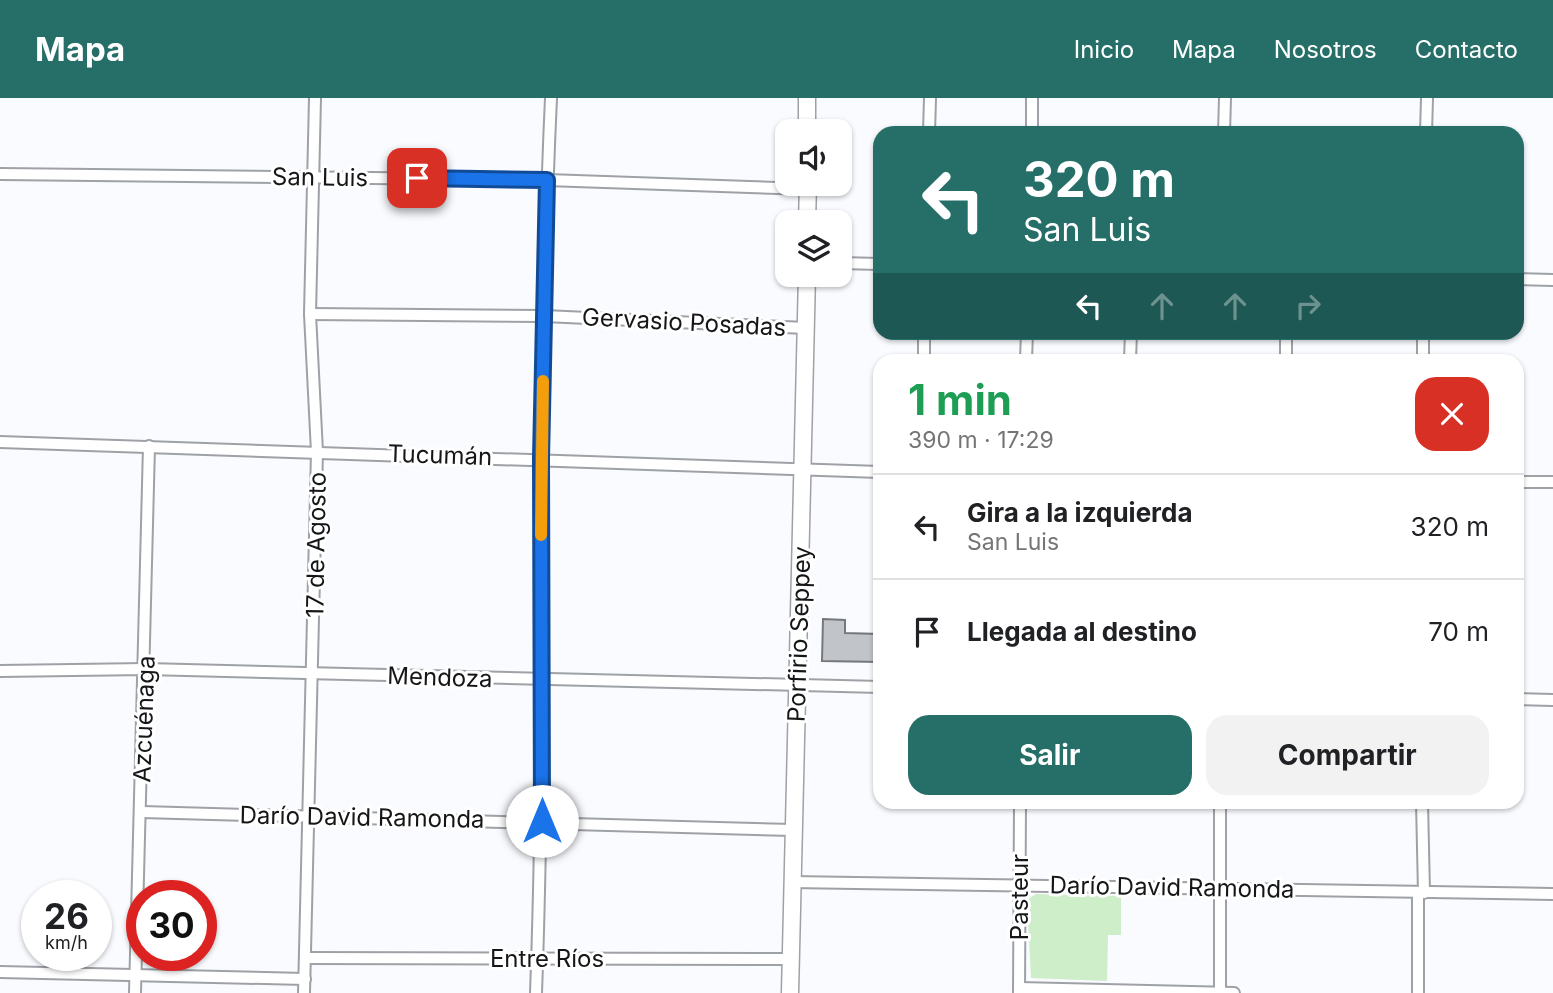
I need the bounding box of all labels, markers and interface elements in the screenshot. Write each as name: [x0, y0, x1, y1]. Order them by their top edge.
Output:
text: Mapa: [35, 29, 125, 69]
text: Inicio: [1074, 35, 1134, 64]
text: Mapa: [1172, 35, 1236, 64]
text: Nosotros: [1274, 35, 1377, 64]
text: Contacto: [1415, 35, 1518, 64]
map controls: [775, 119, 852, 287]
button: sound: [775, 119, 852, 196]
pin: [387, 148, 447, 208]
text: 320 m: [1023, 150, 1175, 209]
icon: left: [908, 154, 999, 245]
icon: arrive: [398, 159, 436, 197]
street label: San Luis: [272, 162, 368, 192]
button: layers: [775, 210, 852, 287]
text: San Luis: [1023, 210, 1151, 249]
icon: left: [1070, 287, 1108, 325]
icon: ahead: [1143, 287, 1181, 325]
icon: ahead: [1216, 287, 1254, 325]
icon: right: [1289, 287, 1327, 325]
street label: Gervasio Posadas: [581, 302, 787, 342]
text: 1 min: [908, 374, 1012, 425]
button: close: [1415, 377, 1489, 451]
text: 390 m · 17:29: [908, 426, 1054, 454]
street label: Tucumán: [387, 439, 493, 471]
street label: 17 de Agosto: [300, 472, 332, 618]
text: Gira a la izquierda: [967, 497, 1193, 528]
icon: left: [908, 508, 946, 546]
text: 320 m: [1411, 511, 1489, 542]
text: San Luis: [967, 528, 1059, 556]
street label: Porfirio Seppey: [781, 546, 817, 722]
icon: arrive: [908, 613, 946, 651]
text: Llegada al destino: [967, 616, 1197, 647]
text: 70 m: [1428, 616, 1489, 647]
street label: Azcuénaga: [127, 655, 161, 783]
street label: Mendoza: [387, 661, 493, 693]
button: Salir: [908, 715, 1192, 795]
button: Compartir: [1206, 715, 1489, 795]
position arrow: [505, 784, 579, 858]
street label: Darío David Ramonda: [239, 800, 485, 834]
street label: Pasteur: [1005, 854, 1034, 940]
street label: Darío David Ramonda: [1049, 870, 1295, 904]
speed limit sign: 30: [126, 880, 217, 971]
text: 26: [44, 895, 89, 937]
text: km/h: [45, 932, 88, 953]
street label: Entre Ríos: [490, 944, 604, 973]

